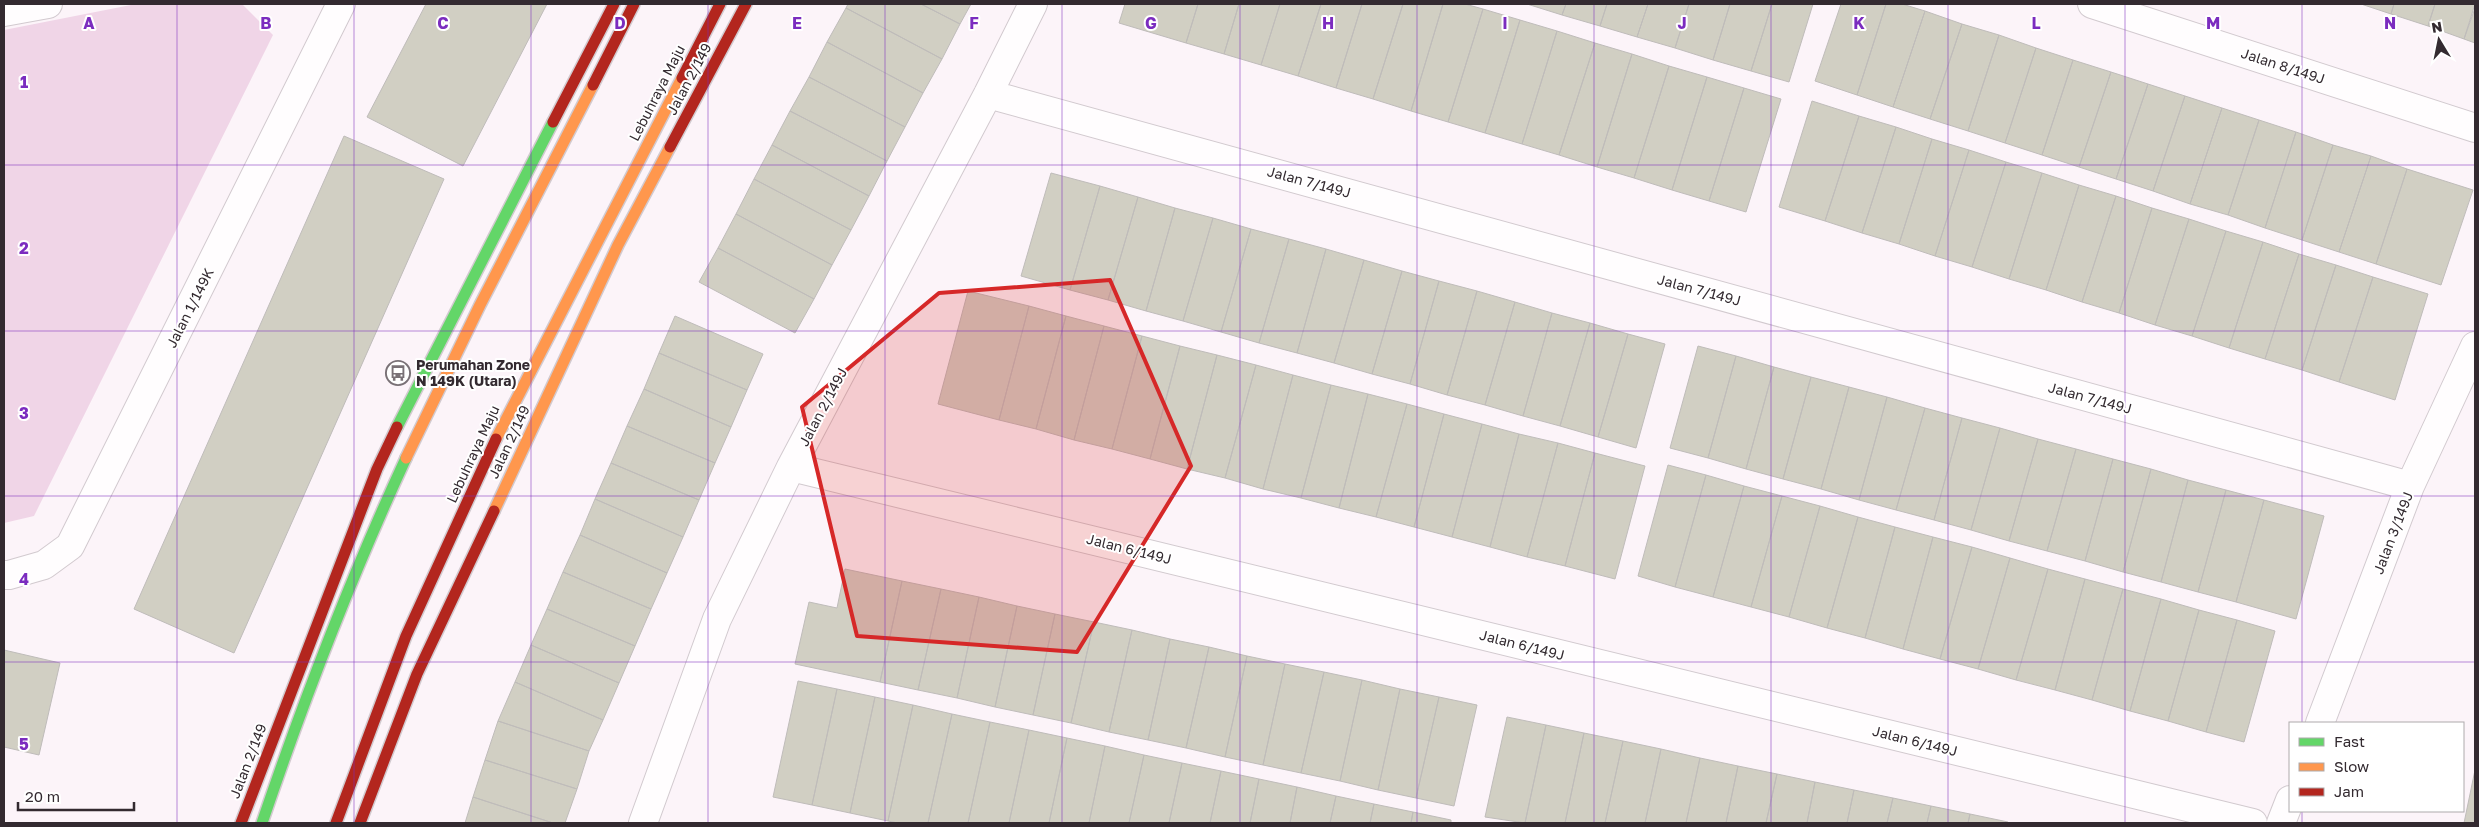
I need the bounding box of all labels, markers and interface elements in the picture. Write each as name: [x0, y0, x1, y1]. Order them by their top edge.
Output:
text: A: [83, 13, 95, 33]
text: B: [260, 13, 272, 33]
text: C: [437, 13, 449, 33]
text: D: [614, 13, 626, 33]
text: E: [792, 13, 802, 33]
text: F: [969, 13, 979, 33]
text: G: [1145, 13, 1157, 33]
text: H: [1322, 13, 1334, 33]
text: I: [1502, 13, 1508, 33]
text: J: [1677, 13, 1687, 33]
text: K: [1853, 13, 1865, 33]
text: L: [2031, 13, 2041, 33]
text: M: [2206, 13, 2220, 33]
text: N: [2384, 13, 2396, 33]
north arrow: [2414, 15, 2464, 65]
text: N: [2430, 17, 2443, 36]
street label: Jalan 2/149: [663, 40, 715, 118]
street label: Lebuhraya Maju: [625, 42, 688, 144]
street label: Jalan 8/149J: [2239, 44, 2327, 87]
text: 1: [20, 72, 28, 92]
street label: Jalan 7/149J: [1265, 162, 1353, 201]
text: 2: [19, 238, 29, 258]
street label: Jalan 1/149K: [162, 265, 217, 350]
street label: Jalan 7/149J: [1655, 270, 1743, 309]
place label: Perumahan Zone N 149K (Utara): [416, 356, 530, 389]
bus stop icon: Perumahan Zone N 149K (Utara): [385, 360, 411, 386]
street label: Jalan 2/149J: [795, 365, 850, 449]
street label: Jalan 7/149J: [2046, 378, 2134, 417]
street label: Lebuhraya Maju: [443, 402, 503, 505]
street label: Jalan 2/149: [484, 402, 533, 481]
text: 3: [19, 403, 29, 423]
street label: Jalan 3/149J: [2369, 489, 2416, 576]
street label: Jalan 6/149J: [1085, 530, 1173, 567]
text: 4: [19, 569, 29, 589]
street label: Jalan 6/149J: [1478, 626, 1566, 663]
street label: Jalan 2/149: [225, 721, 270, 801]
street label: Jalan 6/149J: [1871, 722, 1959, 759]
legend: [2289, 722, 2464, 812]
text: Fast: [2334, 732, 2365, 750]
text: 5: [19, 734, 29, 754]
text: Slow: [2334, 757, 2369, 775]
scale bar: [18, 780, 134, 812]
text: Jam: [2334, 782, 2364, 800]
text: 20 m: [25, 787, 60, 805]

